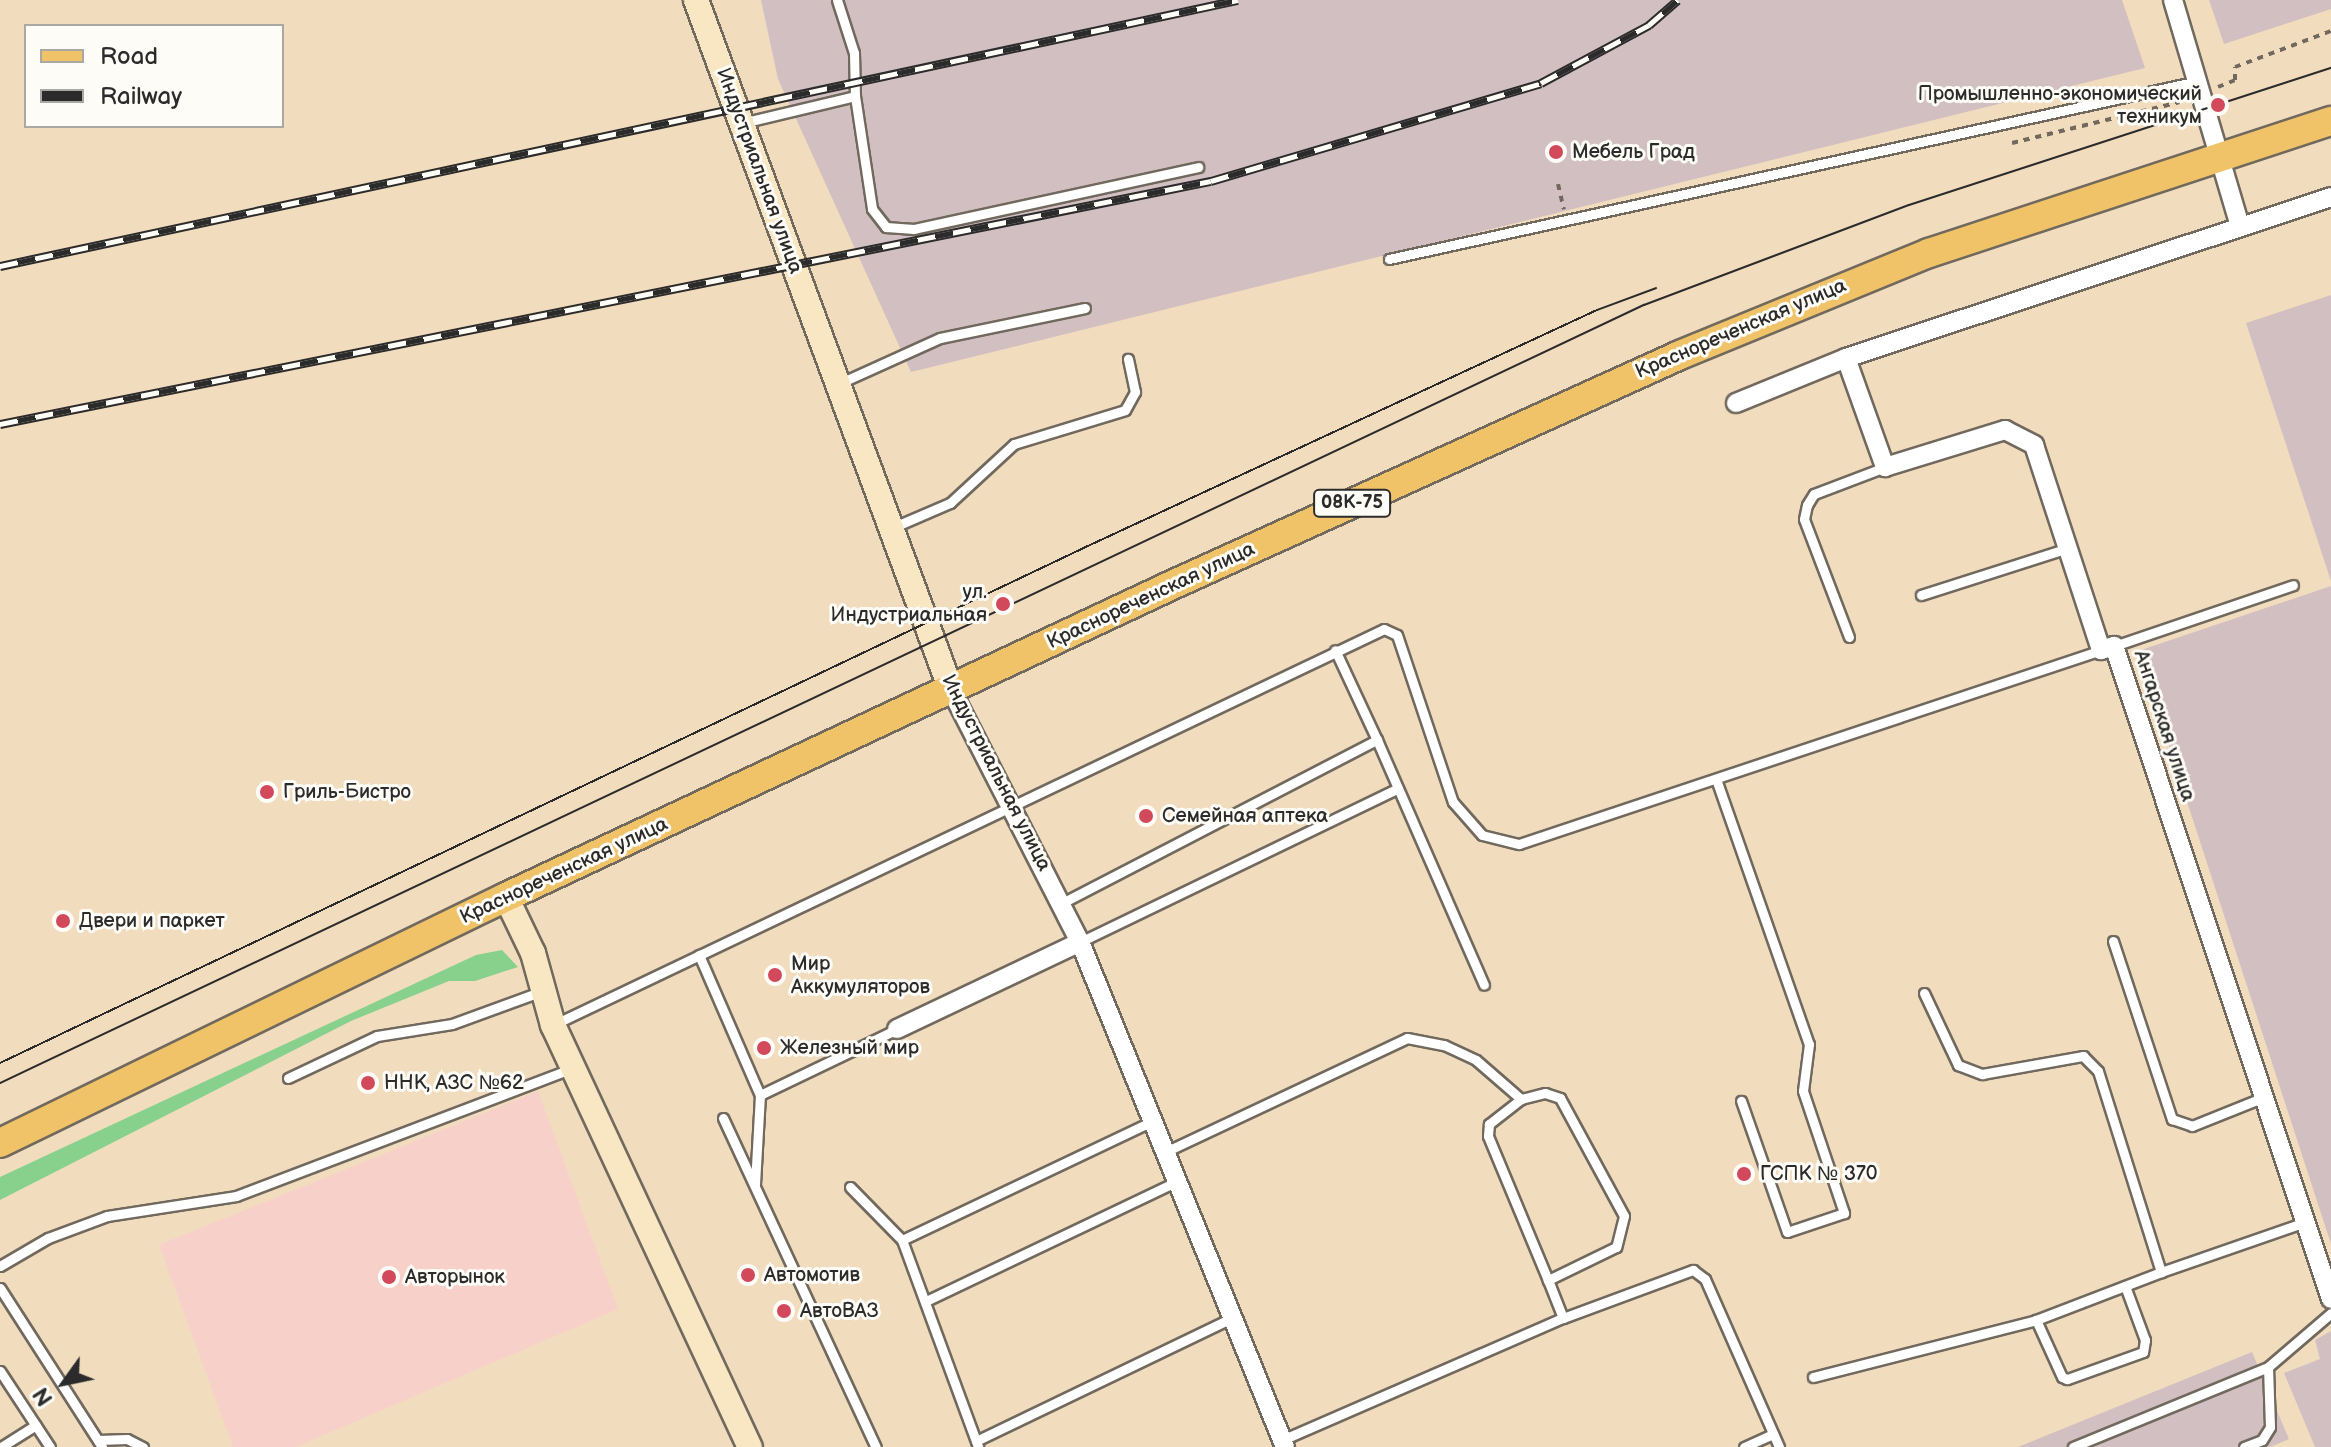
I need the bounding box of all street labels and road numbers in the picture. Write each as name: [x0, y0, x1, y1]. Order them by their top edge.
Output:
street label: Индустриальная улица: [711, 65, 807, 277]
street label: Краснореченская улица: [1632, 274, 1850, 384]
road number: 08К-75: [1312, 489, 1392, 517]
street label: Краснореченская улица: [1043, 537, 1259, 655]
street label: Ангарская улица: [2128, 647, 2200, 805]
street label: Индустриальная улица: [936, 671, 1056, 875]
street label: Краснореченская улица: [456, 812, 672, 930]

